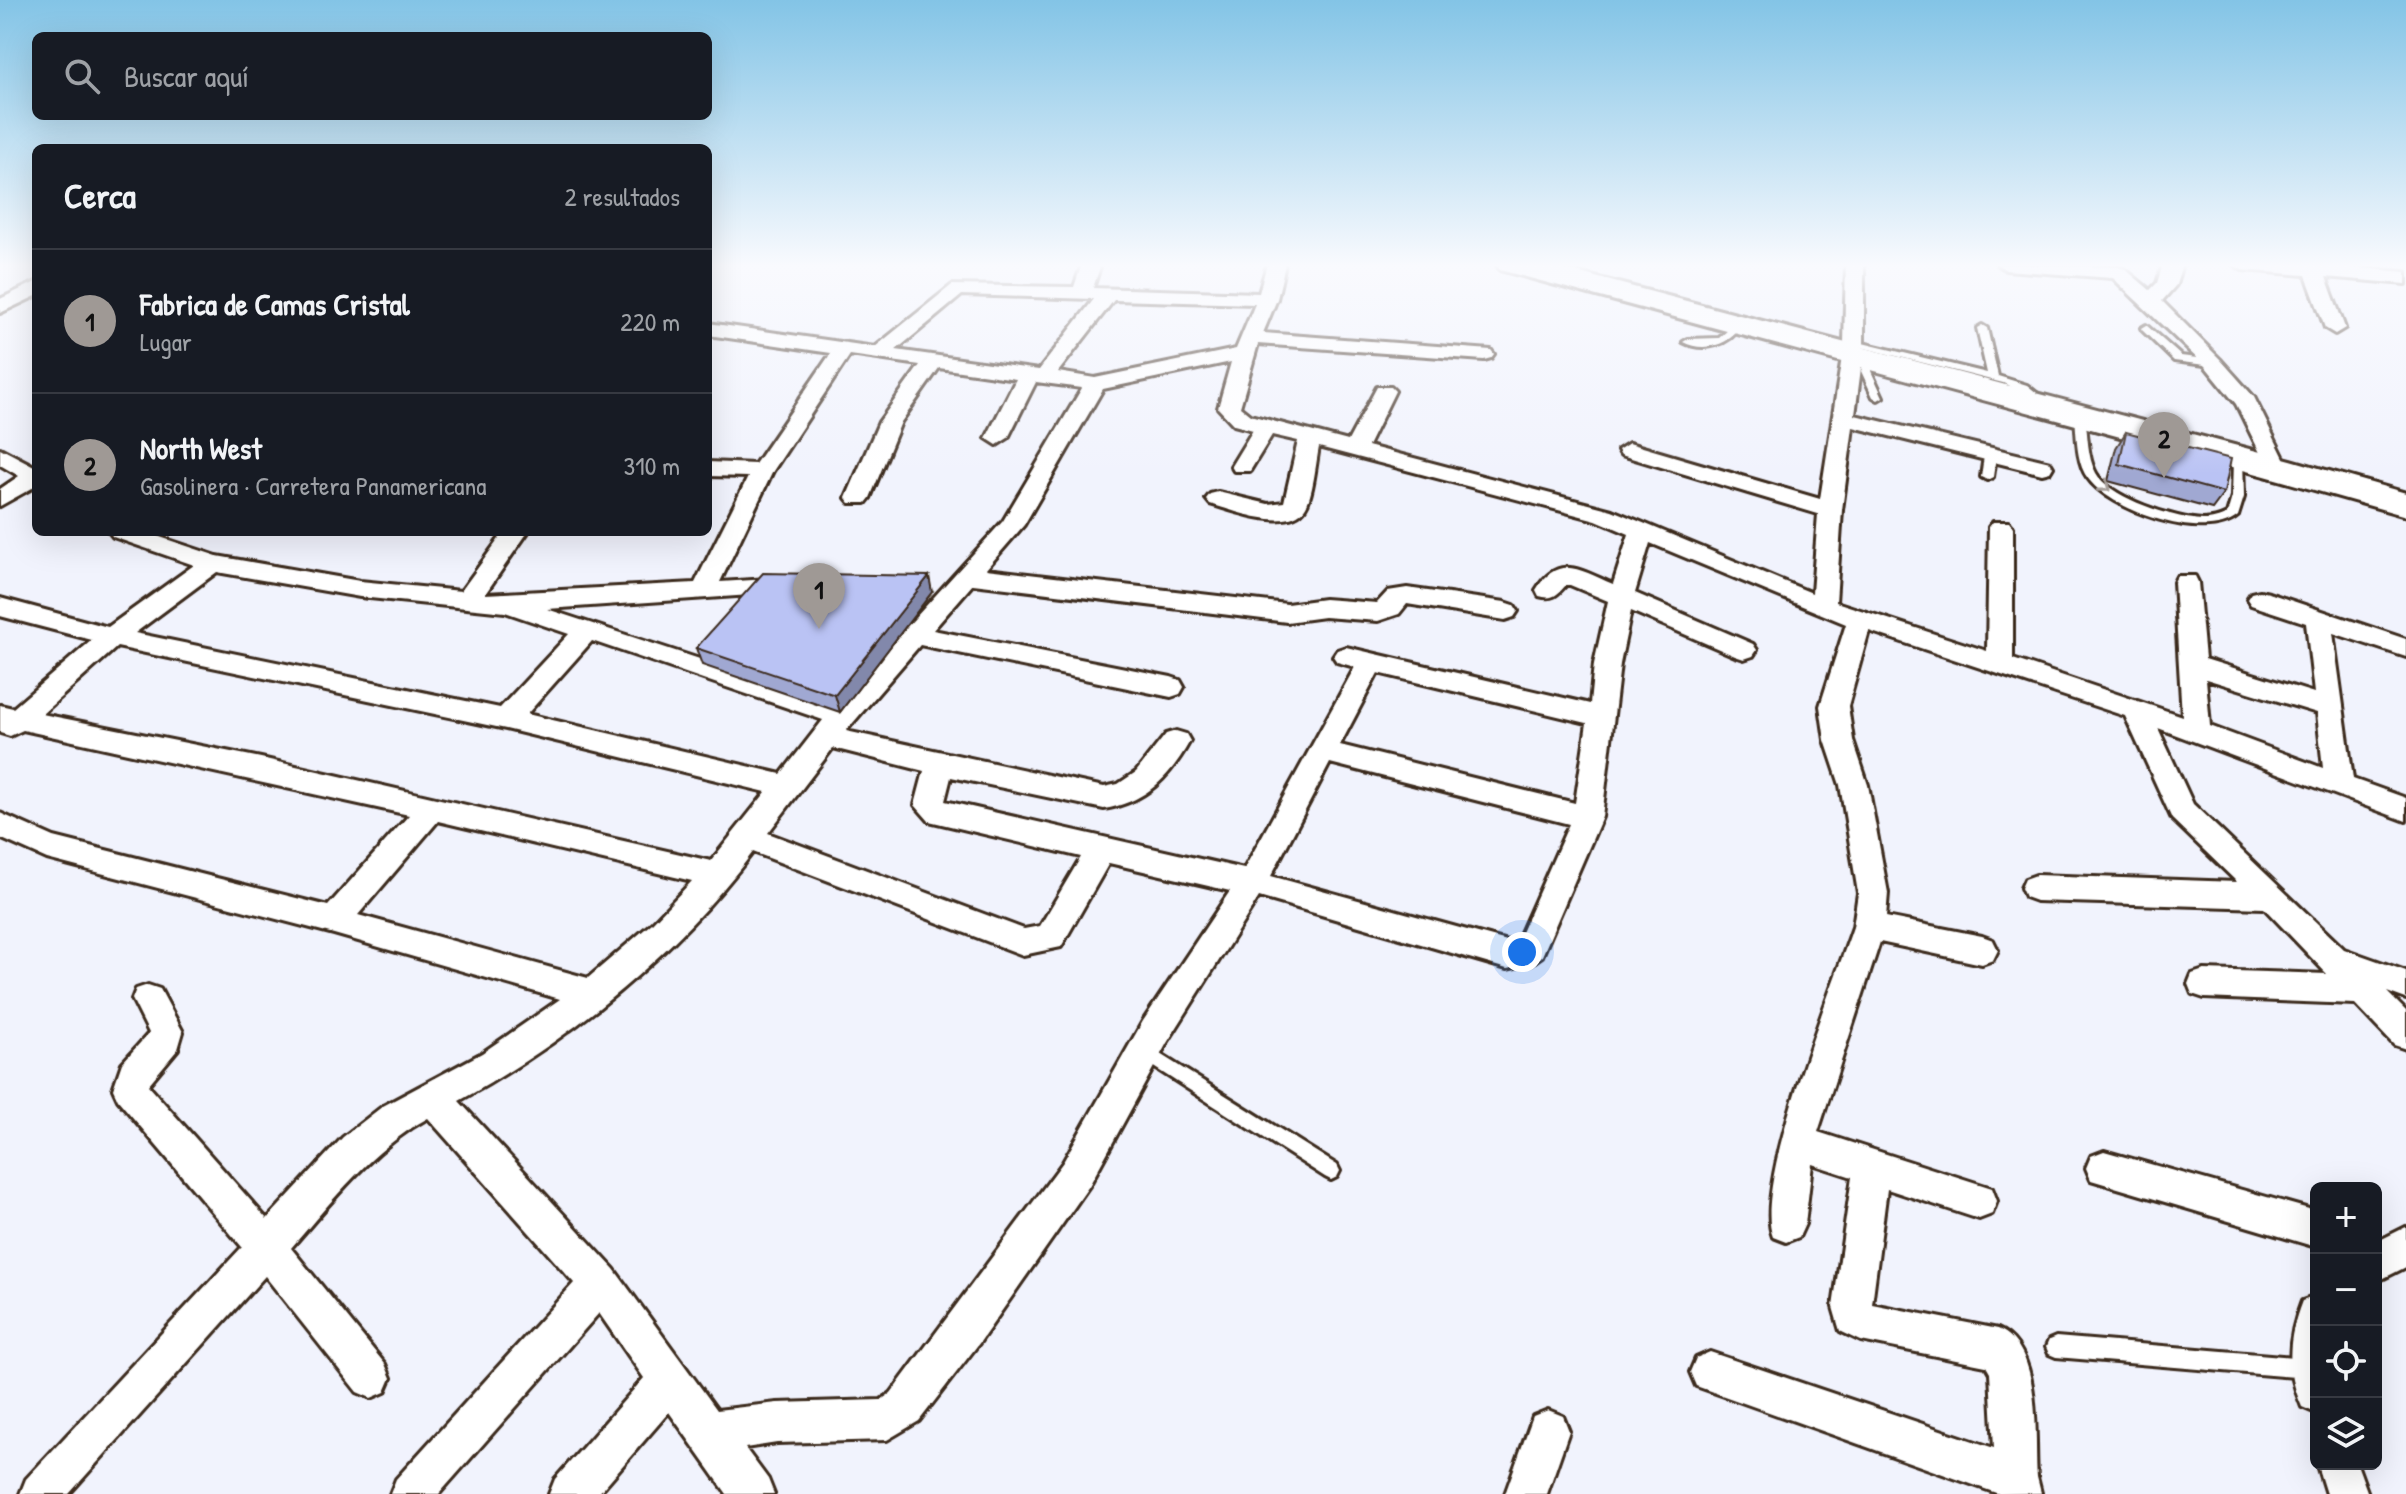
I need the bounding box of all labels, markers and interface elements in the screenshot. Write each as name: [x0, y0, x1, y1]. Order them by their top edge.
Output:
search box: [32, 32, 712, 120]
icon: search: [60, 54, 104, 98]
text: Buscar aquí: [124, 56, 249, 96]
text: Cerca: [64, 173, 136, 219]
text: 2 resultados: [564, 179, 680, 214]
text: Fabrica de Camas Cristal: [140, 284, 410, 324]
text: 1: [85, 304, 95, 339]
text: 220 m: [620, 304, 680, 339]
text: Lugar: [140, 324, 192, 359]
pin: 2: [2138, 412, 2190, 478]
text: North West: [140, 428, 262, 468]
text: 2: [84, 448, 96, 483]
text: 310 m: [624, 448, 680, 483]
text: Gasolinera · Carretera Panamericana: [140, 468, 486, 503]
one-way arrow: [2096, 478, 2111, 492]
pin: 1: [793, 563, 845, 629]
your location: [1502, 932, 1542, 972]
map controls: [2310, 1182, 2382, 1470]
button: +: [2310, 1182, 2382, 1254]
button: −: [2310, 1254, 2382, 1326]
button: locate: [2310, 1326, 2382, 1398]
button: layers: [2310, 1398, 2382, 1470]

